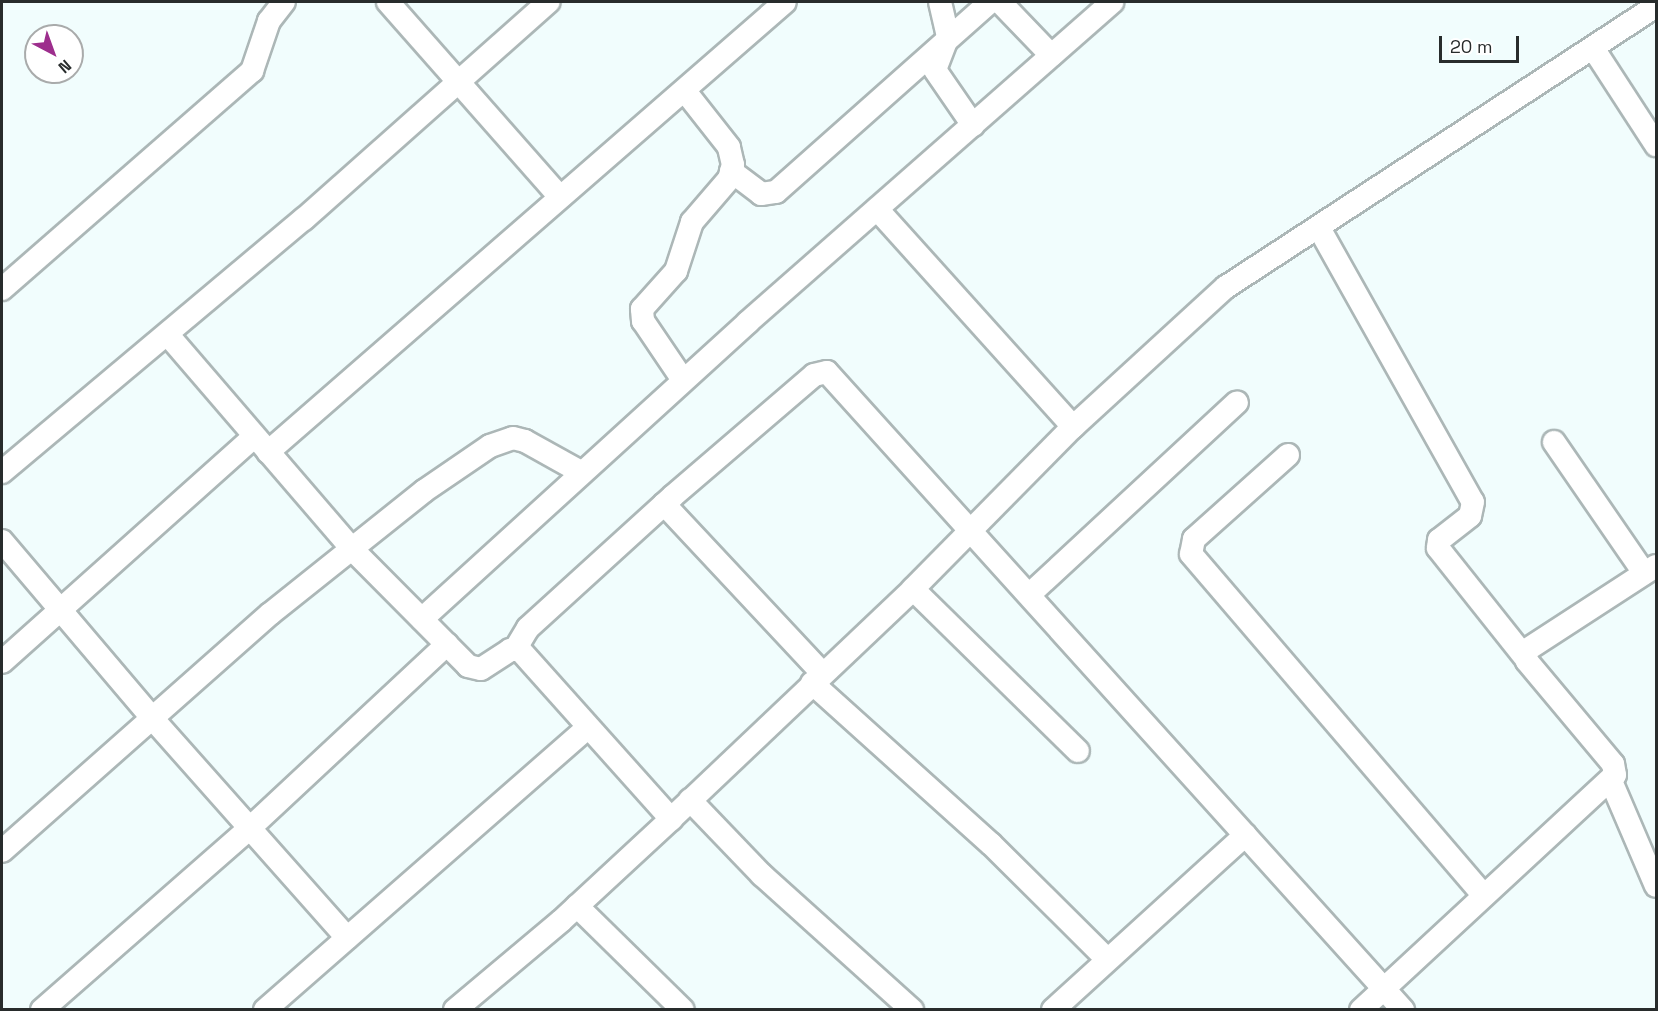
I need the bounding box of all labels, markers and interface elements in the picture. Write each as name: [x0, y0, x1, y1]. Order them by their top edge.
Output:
north arrow: [24, 24, 84, 84]
scale bar: [1442, 24, 1522, 62]
text: 20 m: [1450, 35, 1493, 58]
text: N: [54, 55, 76, 78]

